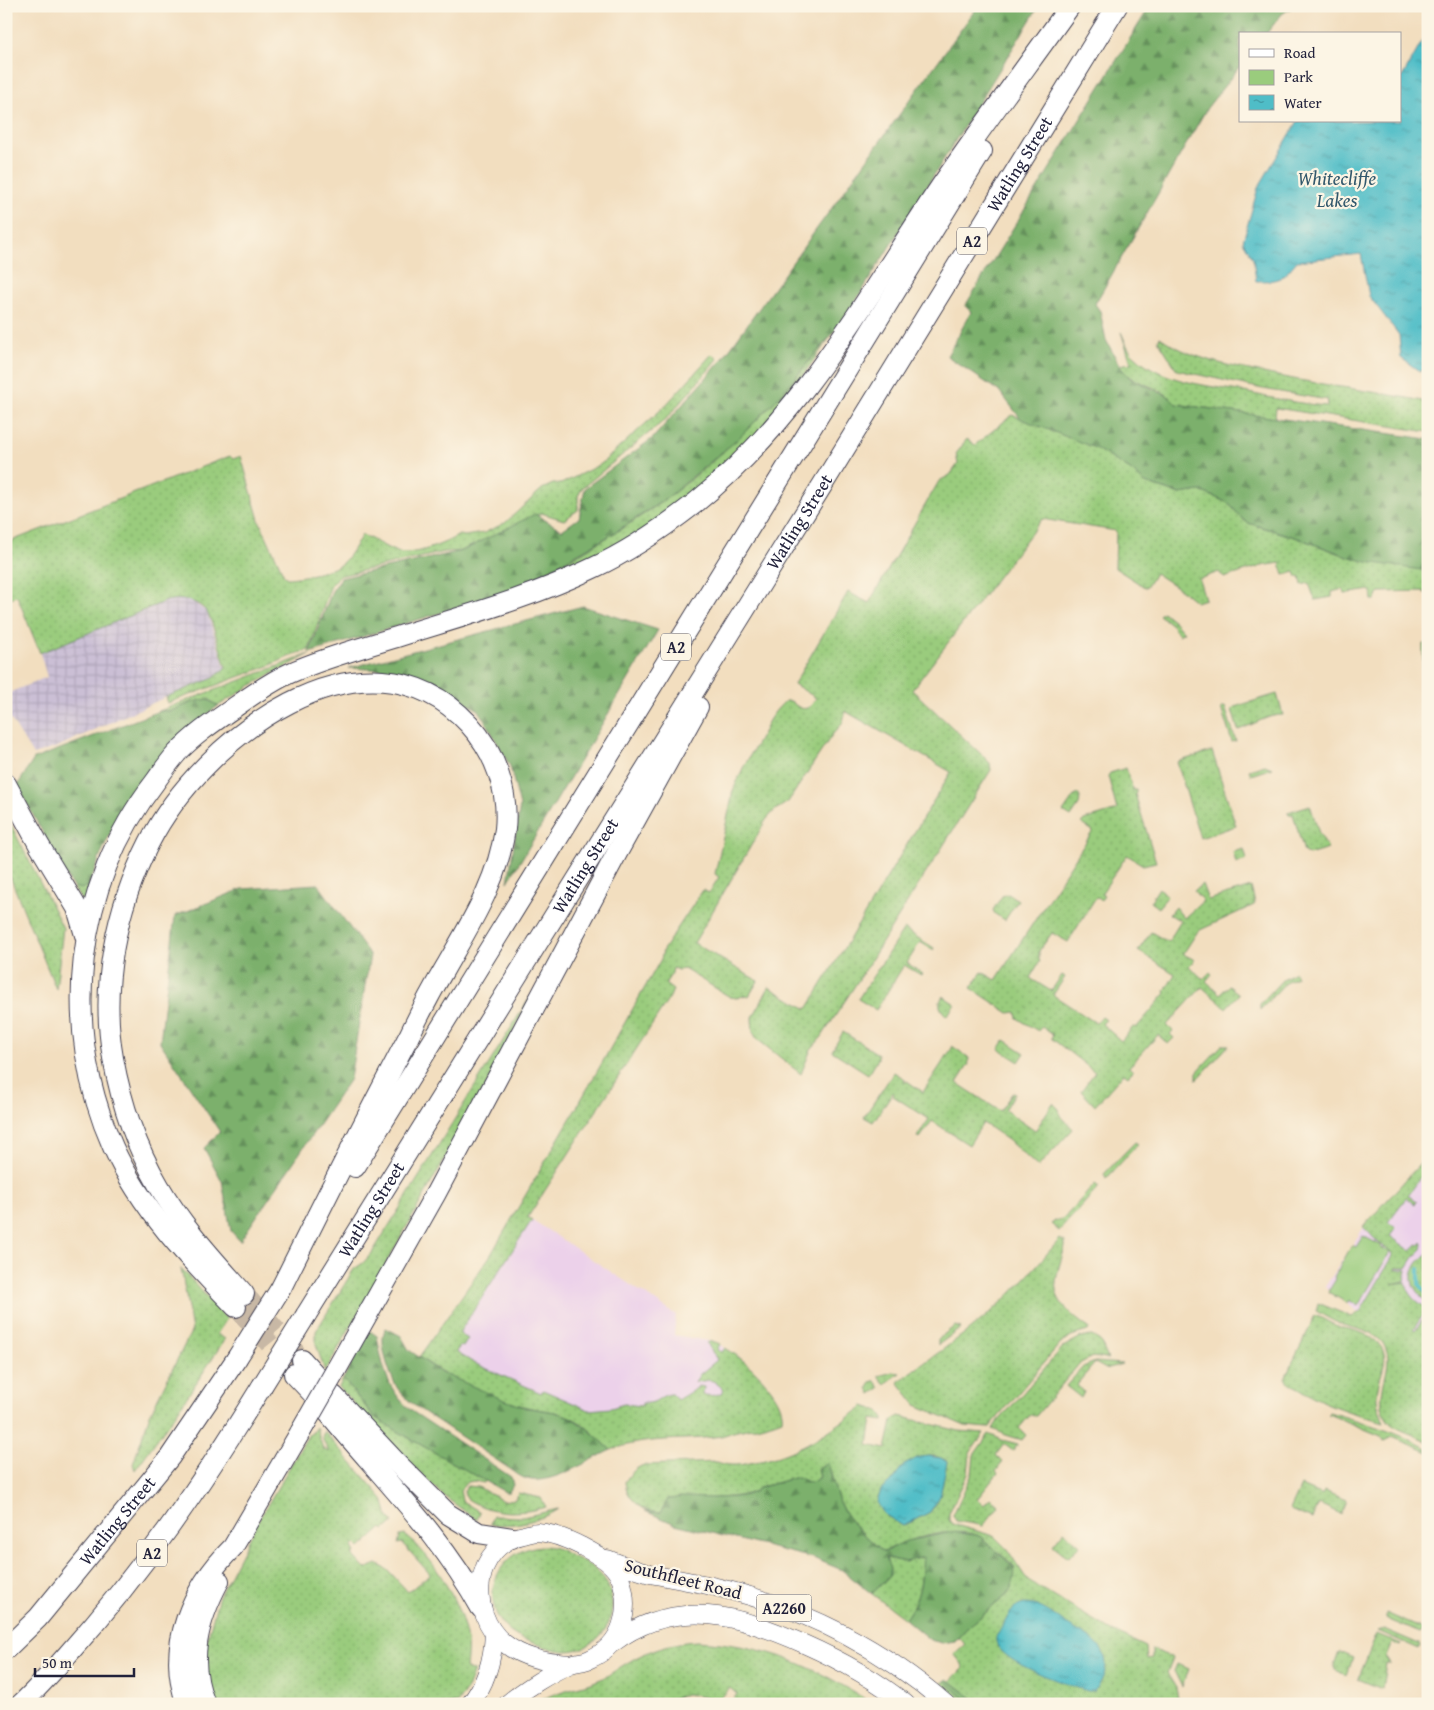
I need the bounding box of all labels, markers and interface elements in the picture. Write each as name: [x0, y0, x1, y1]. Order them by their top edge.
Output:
legend: [1239, 32, 1402, 122]
text: Road: [1284, 42, 1315, 63]
text: Park: [1284, 66, 1313, 87]
text: Water: [1284, 92, 1322, 113]
street label: Watling Street: [979, 110, 1059, 217]
water label: Whitecliffe Lakes: [1298, 164, 1377, 214]
road number: A2: [957, 228, 987, 255]
street label: Watling Street: [759, 468, 839, 575]
road number: A2: [661, 634, 691, 660]
street label: Watling Street: [545, 812, 625, 919]
street label: Watling Street: [331, 1156, 411, 1263]
street label: Watling Street: [72, 1470, 162, 1571]
road number: A2: [137, 1540, 167, 1566]
street label: Southfleet Road: [622, 1551, 745, 1606]
road number: A2260: [756, 1595, 812, 1622]
scale bar: [35, 1645, 134, 1677]
text: 50 m: [42, 1652, 73, 1673]

